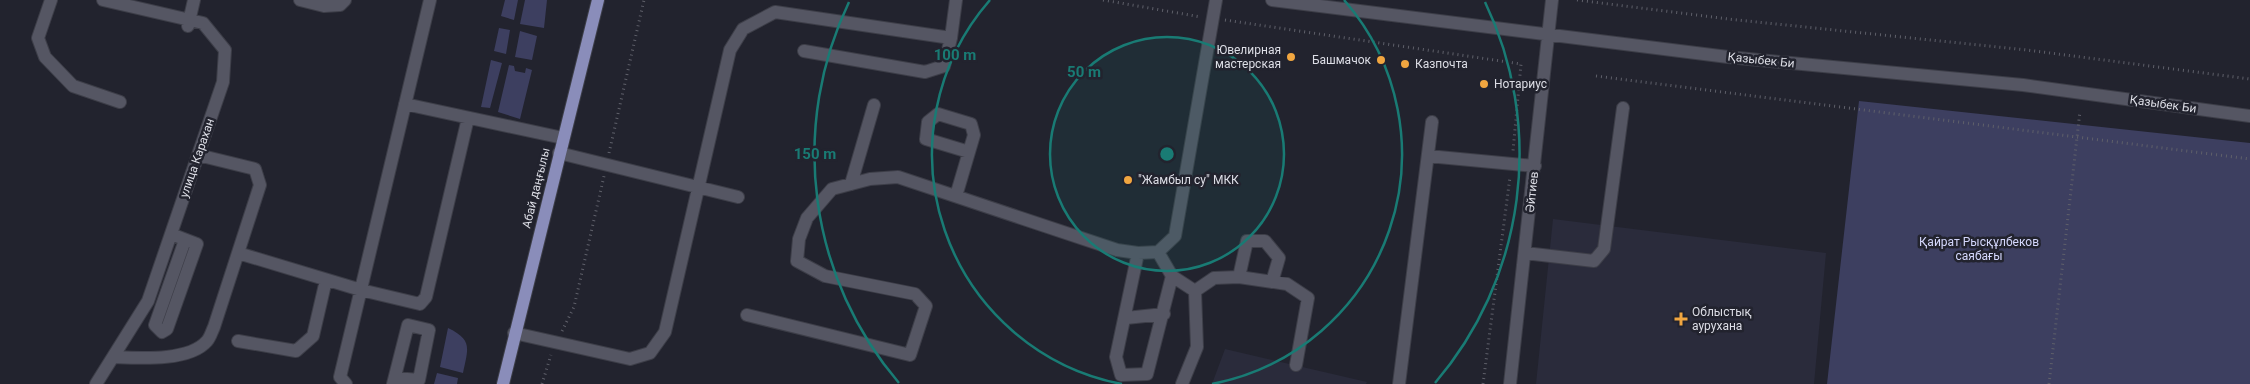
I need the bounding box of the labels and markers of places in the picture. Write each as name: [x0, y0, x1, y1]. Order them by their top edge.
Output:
place label: Ювелирная мастерская: [1215, 43, 1281, 71]
marker: Ювелирная мастерская: [1285, 51, 1297, 63]
place label: Башмачок: [1312, 53, 1372, 67]
marker: Башмачок: [1375, 54, 1387, 66]
place label: Казпочта: [1415, 57, 1468, 71]
marker: Казпочта: [1399, 58, 1411, 70]
place label: Нотариус: [1494, 77, 1547, 91]
marker: Нотариус: [1478, 78, 1490, 90]
centre of rings: [1158, 145, 1176, 163]
place label: "Жамбыл су" МКК: [1138, 173, 1239, 187]
marker: "Жамбыл су" МКК: [1122, 174, 1134, 186]
place label: Облыстық аурухана: [1692, 305, 1752, 333]
marker: Облыстық аурухана: [1674, 312, 1688, 326]

